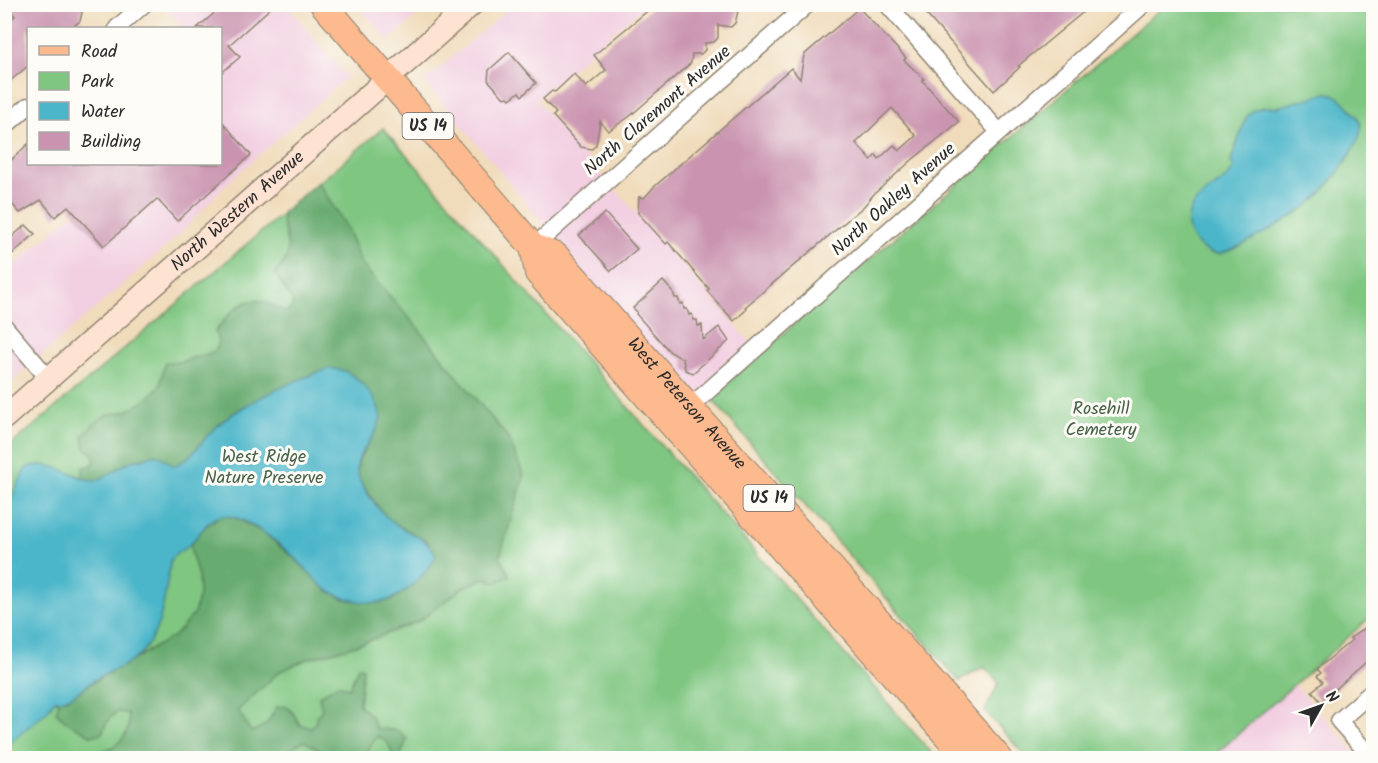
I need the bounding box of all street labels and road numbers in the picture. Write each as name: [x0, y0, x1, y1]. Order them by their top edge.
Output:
street label: North Claremont Avenue: [578, 39, 738, 183]
road number: US 14: [402, 113, 454, 139]
street label: North Oakley Avenue: [825, 136, 963, 264]
street label: North Western Avenue: [164, 144, 311, 279]
street label: West Peterson Avenue: [620, 331, 753, 477]
road number: US 14: [744, 485, 794, 511]

